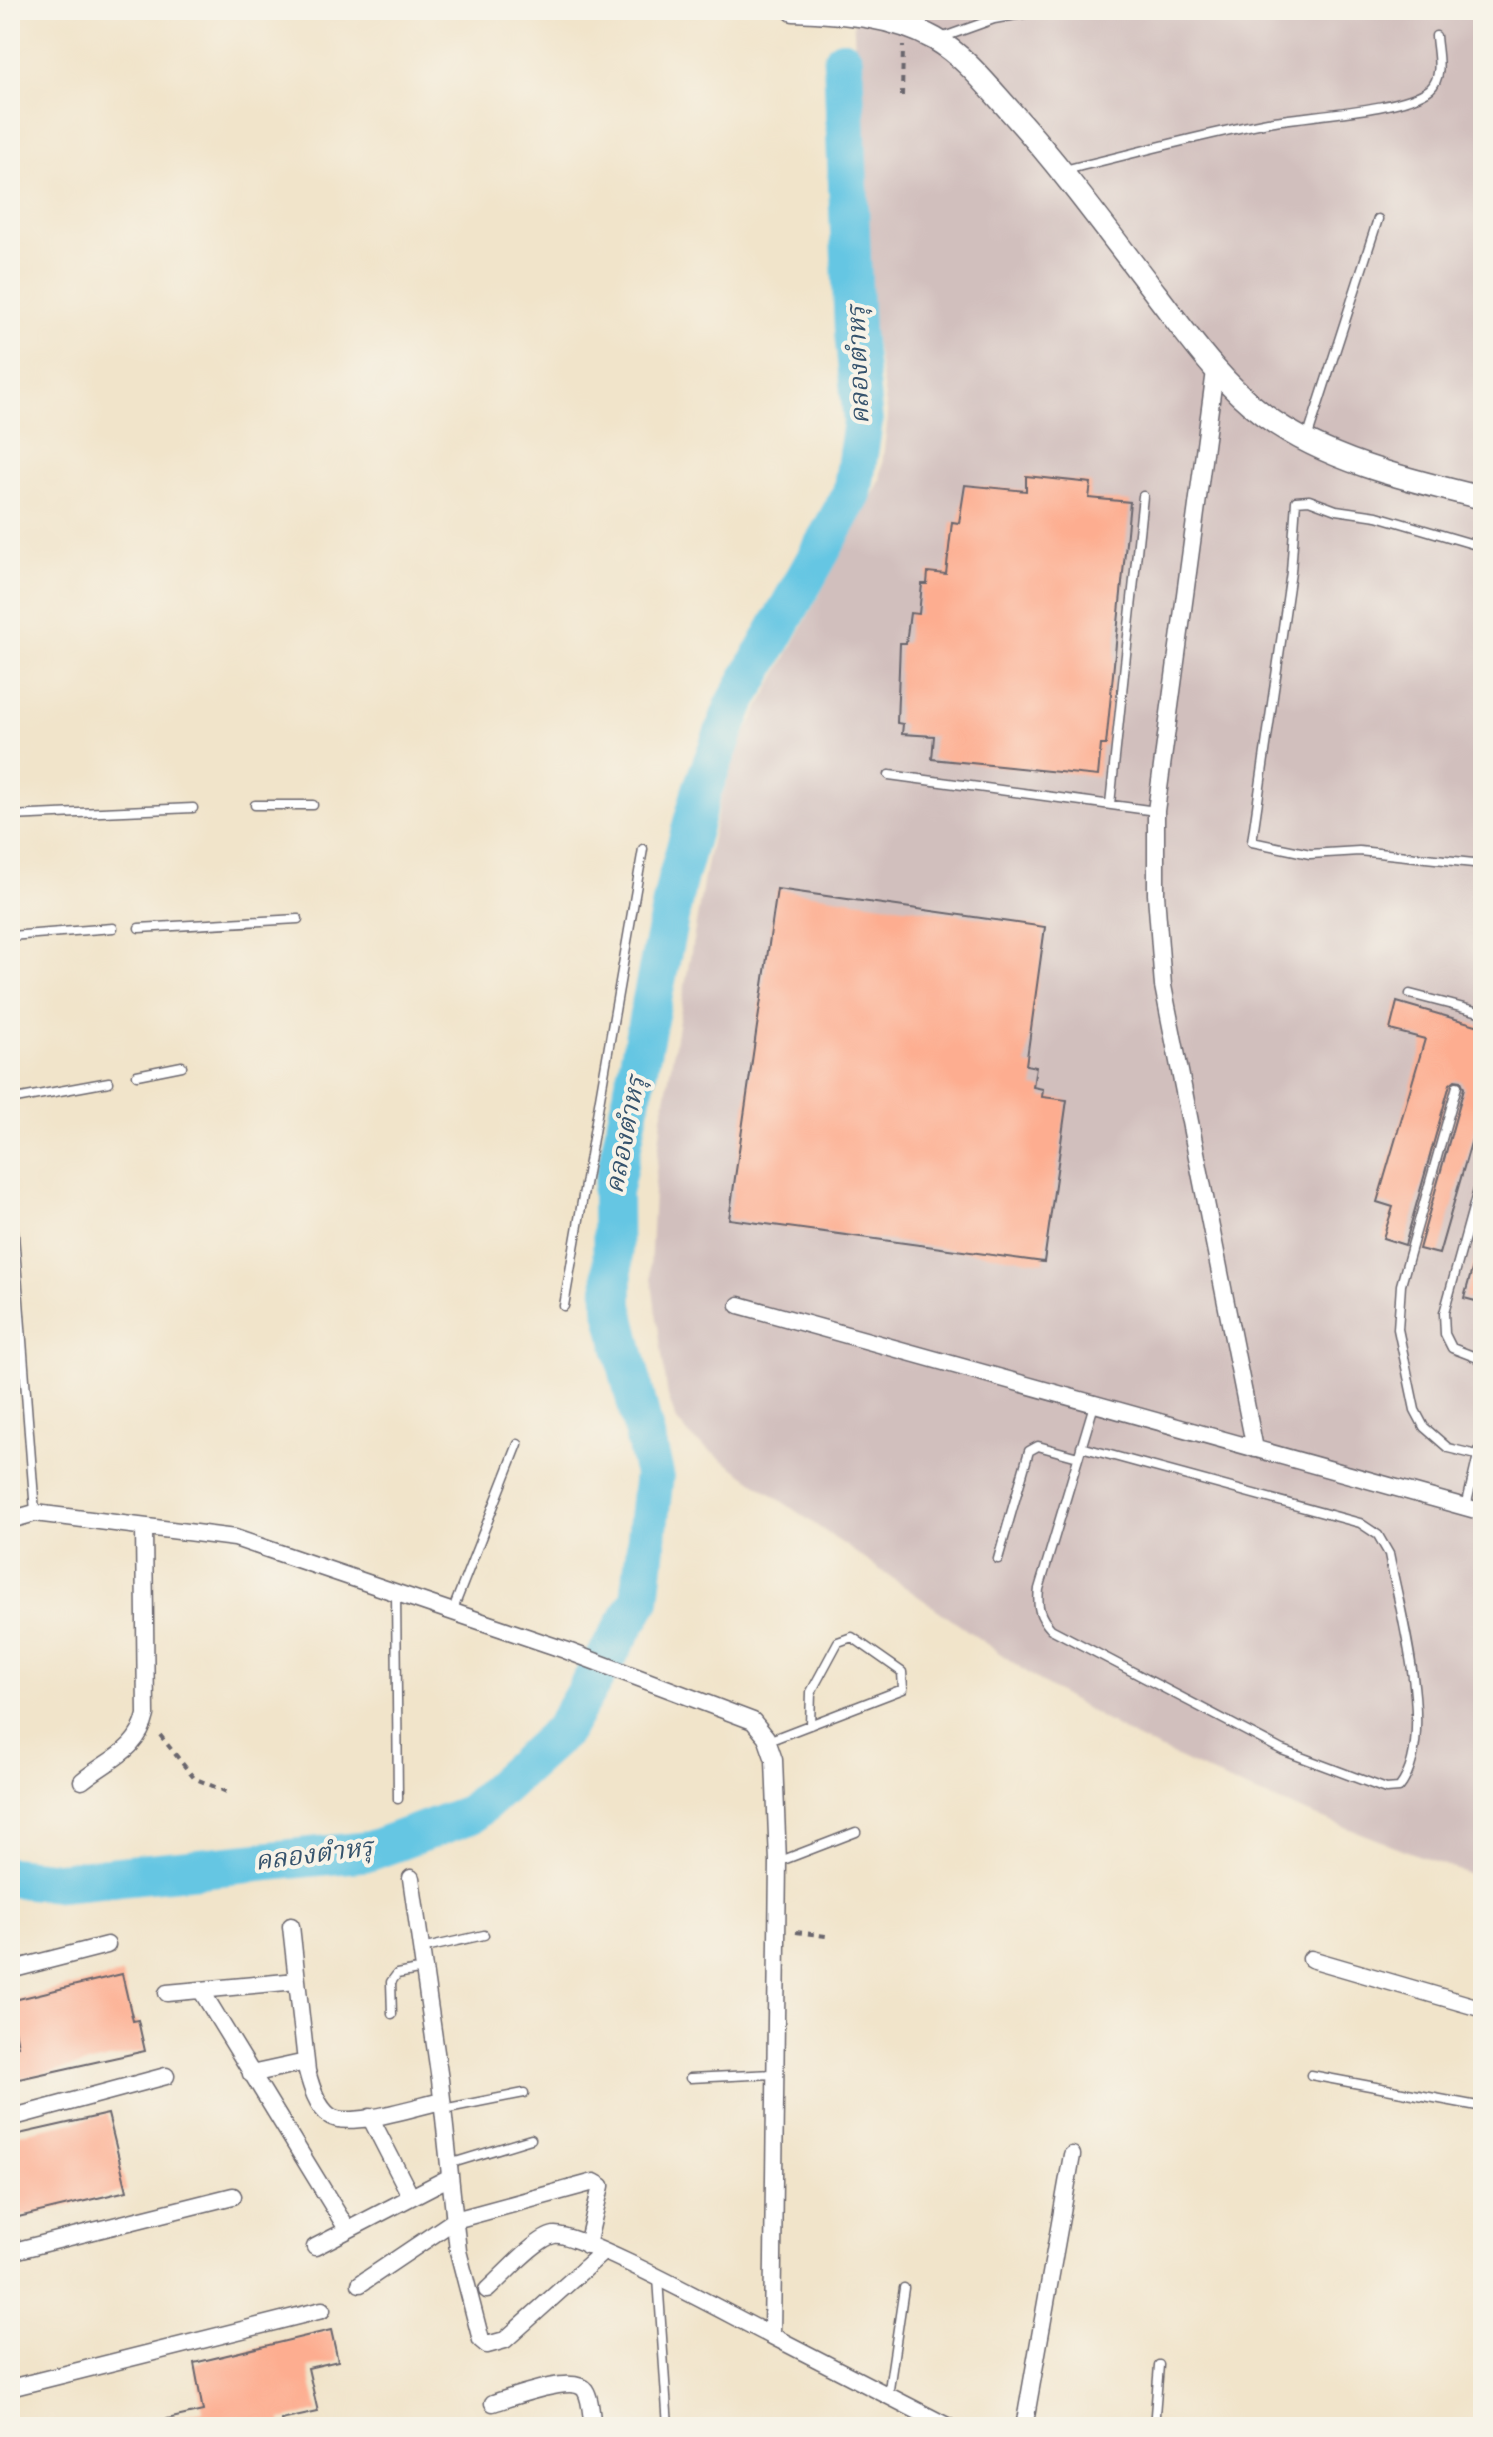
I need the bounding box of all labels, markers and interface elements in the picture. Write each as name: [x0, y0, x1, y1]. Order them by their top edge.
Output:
water label: คลองตำหรุ: [840, 302, 878, 425]
water label: คลองตำหรุ: [598, 1071, 654, 1196]
water label: คลองตำหรุ: [253, 1831, 378, 1879]

